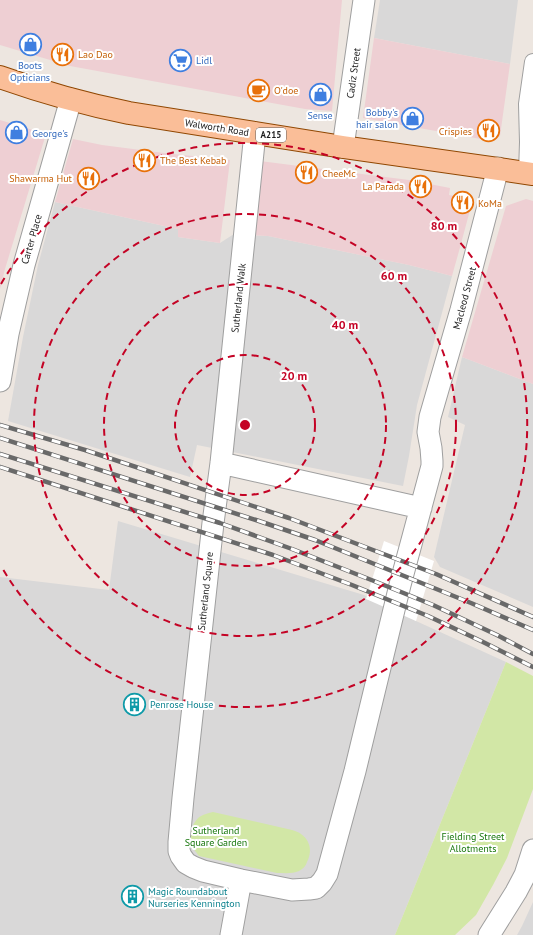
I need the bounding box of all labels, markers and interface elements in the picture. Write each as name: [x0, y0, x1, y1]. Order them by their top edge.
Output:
shop icon: Boots Opticians: [17, 32, 43, 58]
restaurant icon: Lao Dao: [50, 41, 76, 67]
street label: Cadiz Street: [344, 46, 364, 99]
supermarket icon: Lidl: [167, 47, 193, 73]
place label: Lao Dao: [78, 48, 113, 61]
place label: Lidl: [196, 54, 212, 67]
place label: Boots Opticians: [10, 59, 50, 84]
cafe icon: O'doe: [246, 77, 272, 103]
shop icon: Sense: [307, 82, 333, 108]
place label: O'doe: [274, 84, 298, 97]
shop icon: Bobby's hair salon: [400, 105, 426, 131]
place label: Bobby's hair salon: [356, 106, 398, 131]
place label: Sense: [307, 109, 333, 122]
street label: Walworth Road: [184, 116, 250, 139]
restaurant icon: Crispies: [475, 118, 501, 144]
shop icon: George's: [3, 120, 29, 146]
place label: Crispies: [439, 125, 472, 138]
place label: George's: [32, 127, 68, 140]
road number: A215: [256, 128, 286, 142]
restaurant icon: The Best Kebab: [131, 147, 157, 173]
place label: The Best Kebab: [160, 154, 226, 167]
restaurant icon: CheeMc: [294, 160, 320, 186]
restaurant icon: Shawarma Hut: [75, 165, 101, 191]
place label: CheeMc: [322, 167, 356, 180]
place label: Shawarma Hut: [9, 172, 73, 185]
restaurant icon: La Parada: [407, 173, 433, 199]
place label: La Parada: [363, 180, 404, 193]
restaurant icon: KoMa: [449, 190, 475, 216]
place label: KoMa: [478, 197, 502, 210]
street label: Carter Place: [18, 213, 45, 266]
text: 80 m: [431, 218, 457, 233]
street label: Sutherland Walk: [228, 262, 249, 333]
street label: Macleod Street: [450, 265, 479, 331]
text: 60 m: [381, 268, 407, 283]
text: 40 m: [332, 317, 358, 332]
text: 20 m: [281, 368, 307, 383]
centre of rings: [238, 418, 252, 432]
street label: Sutherland Square: [195, 551, 216, 631]
building icon: Penrose House: [122, 691, 148, 717]
place label: Penrose House: [150, 698, 213, 711]
park label: Sutherland Square Garden: [185, 824, 247, 849]
park label: Fielding Street Allotments: [442, 830, 505, 855]
building icon: Magic Roundabout Nurseries Kennington: [120, 884, 146, 910]
place label: Magic Roundabout Nurseries Kennington: [148, 885, 240, 910]

